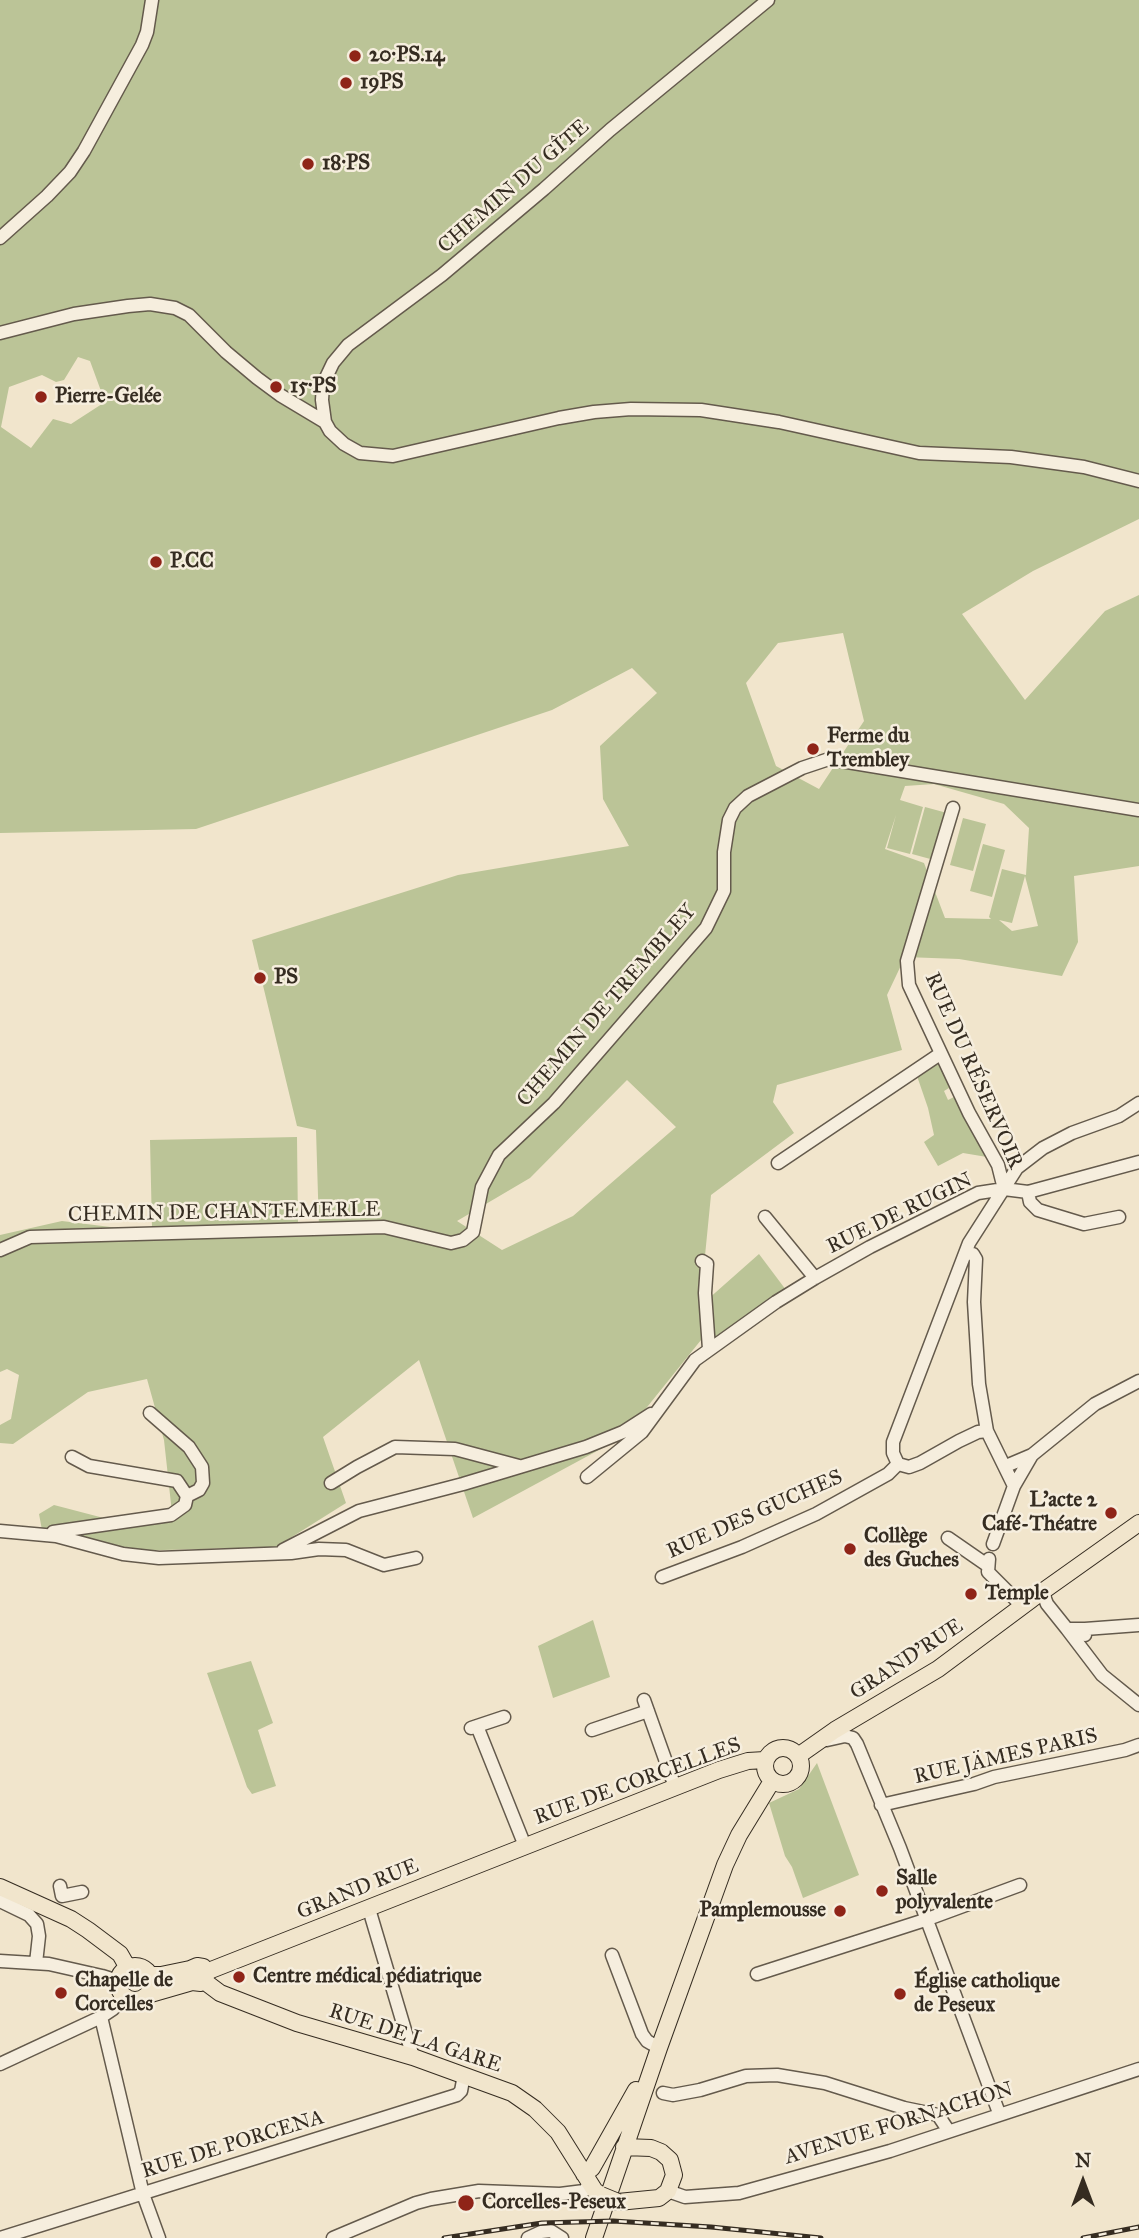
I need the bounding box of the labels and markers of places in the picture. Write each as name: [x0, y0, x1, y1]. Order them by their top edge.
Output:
place label: 20·PS.14: [369, 43, 445, 69]
marker: 20·PS.14: [347, 48, 363, 64]
place label: 19PS: [360, 70, 404, 96]
marker: 19PS: [338, 75, 354, 91]
place label: 18·PS: [322, 151, 370, 177]
marker: 18·PS: [300, 156, 316, 172]
place label: 15·PS: [290, 374, 337, 400]
marker: 15·PS: [268, 379, 284, 395]
place label: Pierre-Gelée: [55, 384, 162, 410]
marker: Pierre-Gelée: [33, 389, 49, 405]
place label: P.CC: [170, 549, 214, 575]
marker: P.CC: [148, 554, 164, 570]
place label: Ferme du Trembley: [827, 724, 909, 774]
marker: Ferme du Trembley: [805, 741, 821, 757]
place label: PS: [274, 965, 298, 991]
marker: PS: [252, 970, 268, 986]
place label: L'acte 2 Café-Théatre: [982, 1488, 1097, 1538]
marker: L'acte 2 Café-Théatre: [1103, 1505, 1119, 1521]
place label: Collège des Guches: [864, 1524, 959, 1574]
marker: Collège des Guches: [842, 1541, 858, 1557]
place label: Temple: [985, 1581, 1049, 1607]
marker: Temple: [963, 1586, 979, 1602]
place label: Salle polyvalente: [896, 1866, 993, 1916]
marker: Salle polyvalente: [874, 1883, 890, 1899]
place label: Pamplemousse: [700, 1898, 826, 1924]
marker: Pamplemousse: [832, 1903, 848, 1919]
place label: Centre médical pédiatrique: [253, 1964, 482, 1990]
place label: Chapelle de Corcelles: [75, 1968, 173, 2018]
marker: Centre médical pédiatrique: [231, 1969, 247, 1985]
place label: Église catholique de Peseux: [914, 1969, 1060, 2019]
marker: Chapelle de Corcelles: [53, 1985, 69, 2001]
marker: Église catholique de Peseux: [892, 1986, 908, 2002]
place label: Corcelles-Peseux: [482, 2190, 626, 2216]
marker: Corcelles-Peseux: [456, 2193, 476, 2213]

